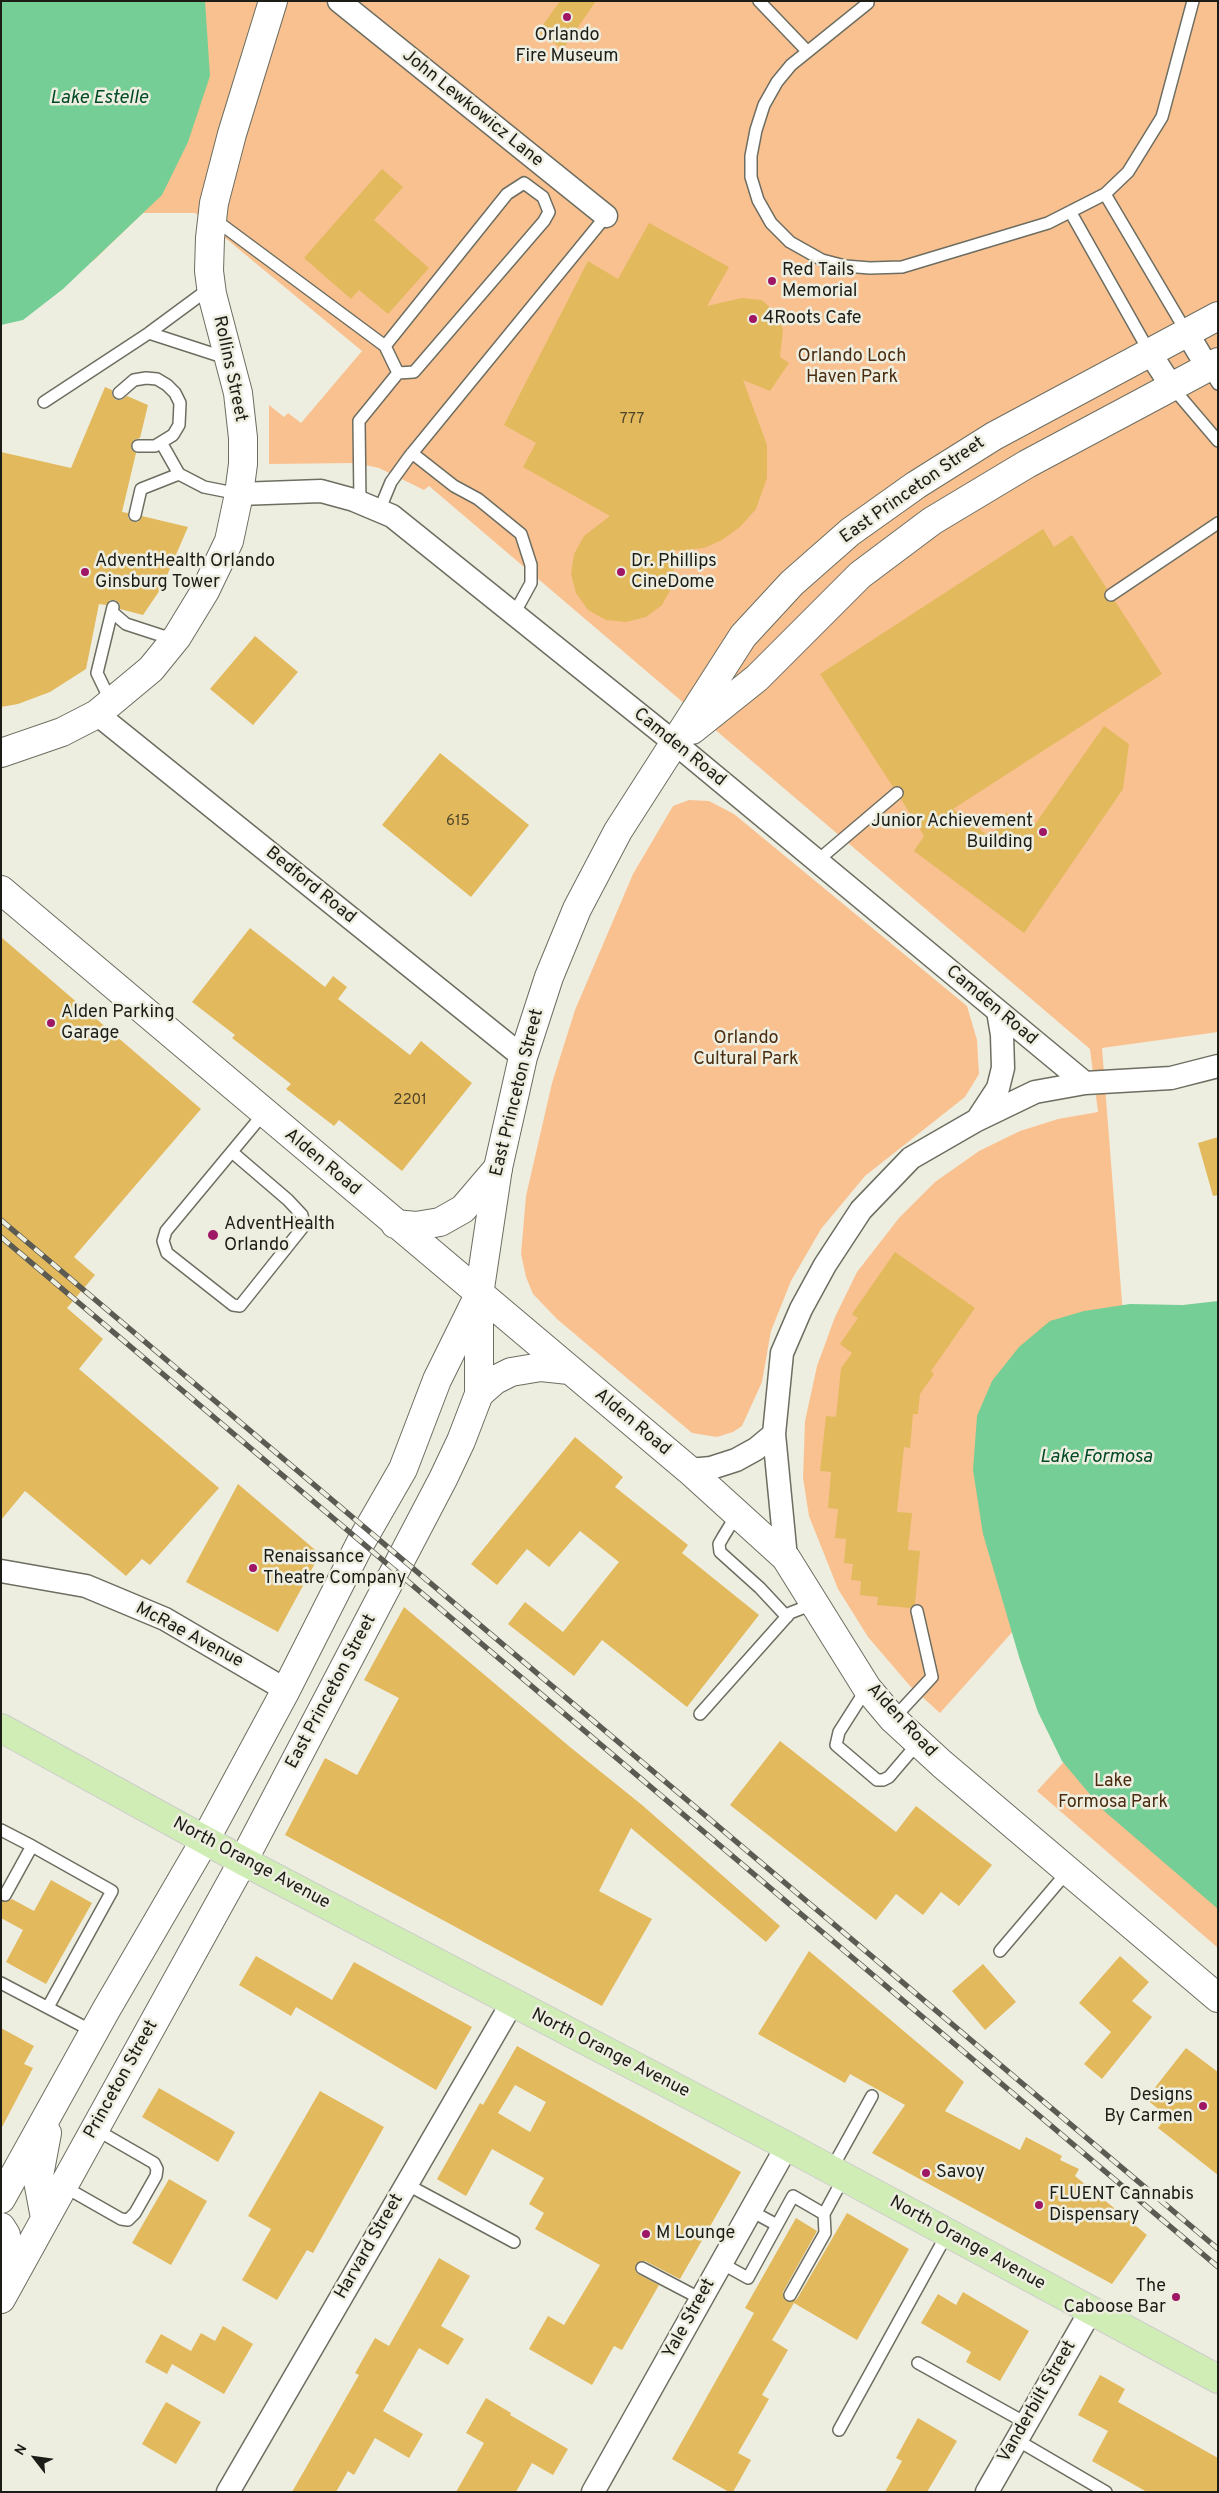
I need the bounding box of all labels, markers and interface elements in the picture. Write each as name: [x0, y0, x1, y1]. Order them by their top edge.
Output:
marker: Orlando Fire Museum: [561, 11, 573, 23]
place label: Orlando Fire Museum: [515, 25, 619, 68]
street label: John Lewkowicz Lane: [397, 45, 547, 173]
water label: Lake Estelle: [50, 88, 148, 110]
place label: Red Tails Memorial: [782, 260, 858, 302]
marker: Red Tails Memorial: [766, 275, 778, 287]
place label: 4Roots Cafe: [763, 308, 862, 330]
marker: 4Roots Cafe: [747, 313, 759, 325]
street label: Rollins Street: [207, 314, 251, 424]
park label: Orlando Loch Haven Park: [798, 346, 906, 388]
house number: 777: [620, 411, 644, 429]
street label: East Princeton Street: [836, 433, 990, 549]
place label: AdventHealth Orlando Ginsburg Tower: [95, 551, 275, 594]
place label: Dr. Phillips CineDome: [631, 551, 717, 594]
marker: AdventHealth Orlando Ginsburg Tower: [79, 566, 91, 578]
marker: Dr. Phillips CineDome: [615, 566, 627, 578]
street label: Camden Road: [628, 704, 730, 792]
place label: Junior Achievement Building: [871, 811, 1033, 854]
house number: 615: [446, 813, 470, 831]
marker: Junior Achievement Building: [1037, 826, 1049, 838]
street label: Bedford Road: [260, 843, 360, 929]
street label: Camden Road: [941, 961, 1041, 1051]
place label: Alden Parking Garage: [61, 1002, 175, 1044]
street label: East Princeton Street: [487, 1007, 549, 1179]
marker: Alden Parking Garage: [45, 1017, 57, 1029]
park label: Orlando Cultural Park: [693, 1028, 799, 1070]
house number: 2201: [393, 1092, 427, 1110]
street label: Alden Road: [279, 1125, 365, 1201]
place label: AdventHealth Orlando: [224, 1214, 335, 1256]
marker: AdventHealth Orlando: [206, 1228, 220, 1242]
street label: Alden Road: [589, 1385, 675, 1461]
water label: Lake Formosa: [1040, 1447, 1152, 1469]
place label: Renaissance Theatre Company: [263, 1547, 406, 1590]
marker: Renaissance Theatre Company: [247, 1562, 259, 1574]
street label: McRae Avenue: [131, 1599, 247, 1673]
street label: East Princeton Street: [282, 1611, 382, 1773]
street label: Alden Road: [861, 1680, 941, 1762]
park label: Lake Formosa Park: [1058, 1771, 1168, 1814]
street label: North Orange Avenue: [169, 1813, 333, 1915]
street label: North Orange Avenue: [527, 2005, 693, 2103]
street label: Princeton Street: [80, 2017, 164, 2143]
place label: Designs By Carmen: [1104, 2085, 1193, 2128]
marker: Designs By Carmen: [1197, 2100, 1209, 2112]
place label: Savoy: [936, 2162, 985, 2184]
marker: Savoy: [920, 2167, 932, 2179]
place label: FLUENT Cannabis Dispensary: [1049, 2184, 1194, 2226]
street label: Harvard Street: [331, 2191, 409, 2303]
street label: North Orange Avenue: [885, 2192, 1049, 2296]
marker: FLUENT Cannabis Dispensary: [1033, 2199, 1045, 2211]
place label: M Lounge: [656, 2223, 735, 2245]
marker: M Lounge: [640, 2228, 652, 2240]
street label: Yale Street: [659, 2275, 721, 2363]
place label: The Caboose Bar: [1063, 2276, 1166, 2318]
marker: The Caboose Bar: [1170, 2291, 1182, 2303]
street label: Vanderbilt Street: [994, 2337, 1082, 2467]
north arrow: [10, 2433, 60, 2483]
text: N: [12, 2442, 31, 2459]

